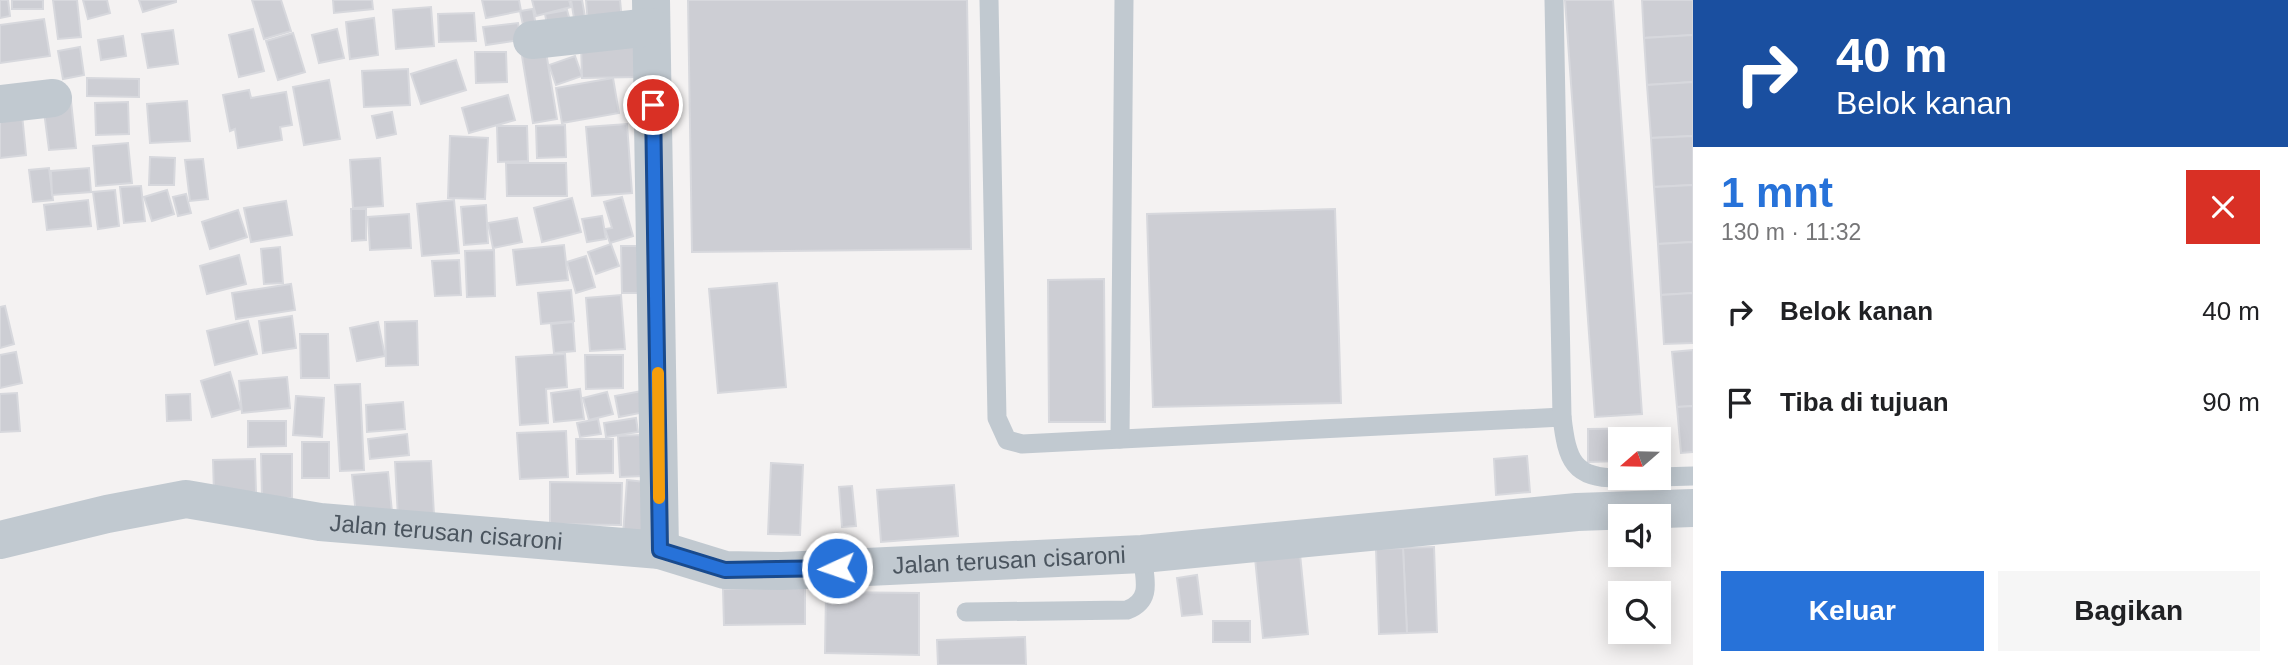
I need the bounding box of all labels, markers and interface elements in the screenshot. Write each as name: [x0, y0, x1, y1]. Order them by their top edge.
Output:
icon: right: [1721, 28, 1812, 119]
text: 40 m: [1836, 28, 1948, 82]
pin: [623, 75, 683, 135]
text: Belok kanan: [1836, 85, 2012, 121]
icon: arrive: [634, 86, 672, 124]
text: 1 mnt: [1721, 169, 1833, 216]
button: close: [2186, 170, 2260, 244]
text: 130 m · 11:32: [1721, 219, 1861, 245]
icon: right: [1721, 293, 1759, 331]
text: Belok kanan: [1780, 296, 1933, 326]
text: 40 m: [2202, 296, 2260, 326]
icon: arrive: [1721, 384, 1759, 422]
text: Tiba di tujuan: [1780, 387, 1949, 417]
text: 90 m: [2202, 387, 2260, 417]
north arrow: [1608, 427, 1671, 490]
map controls: [1608, 427, 1671, 644]
button: sound: [1608, 504, 1671, 567]
street label: Jalan terusan cisaroni: [329, 509, 564, 555]
position arrow: [800, 531, 874, 605]
street label: Jalan terusan cisaroni: [892, 541, 1126, 579]
button: Keluar: [1721, 571, 1984, 651]
button: Bagikan: [1998, 571, 2260, 651]
button: search: [1608, 581, 1671, 644]

